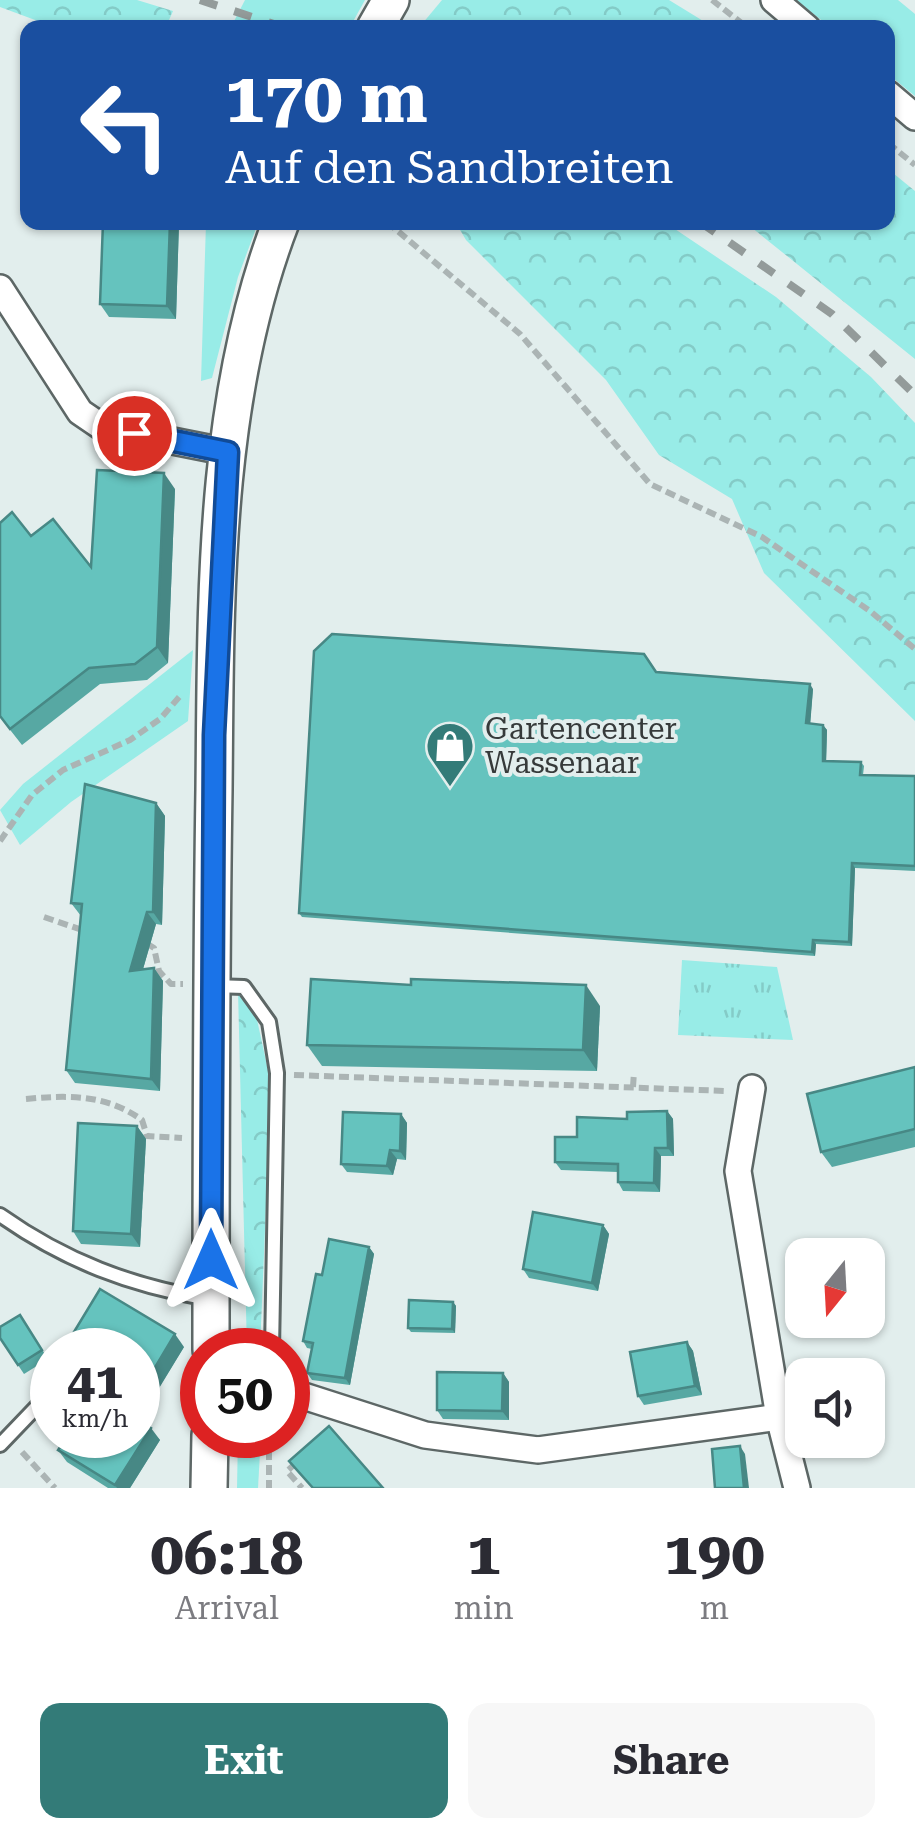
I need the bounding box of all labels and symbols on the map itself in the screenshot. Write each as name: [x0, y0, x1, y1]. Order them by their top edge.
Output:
pin: [92, 391, 177, 476]
place label: Gartencenter Wassenaar: [485, 711, 677, 780]
shop icon: Gartencenter Wassenaar: [424, 720, 476, 788]
position arrow: [159, 1208, 263, 1312]
north arrow: [785, 1238, 885, 1338]
speed limit sign: 50: [180, 1328, 310, 1458]

